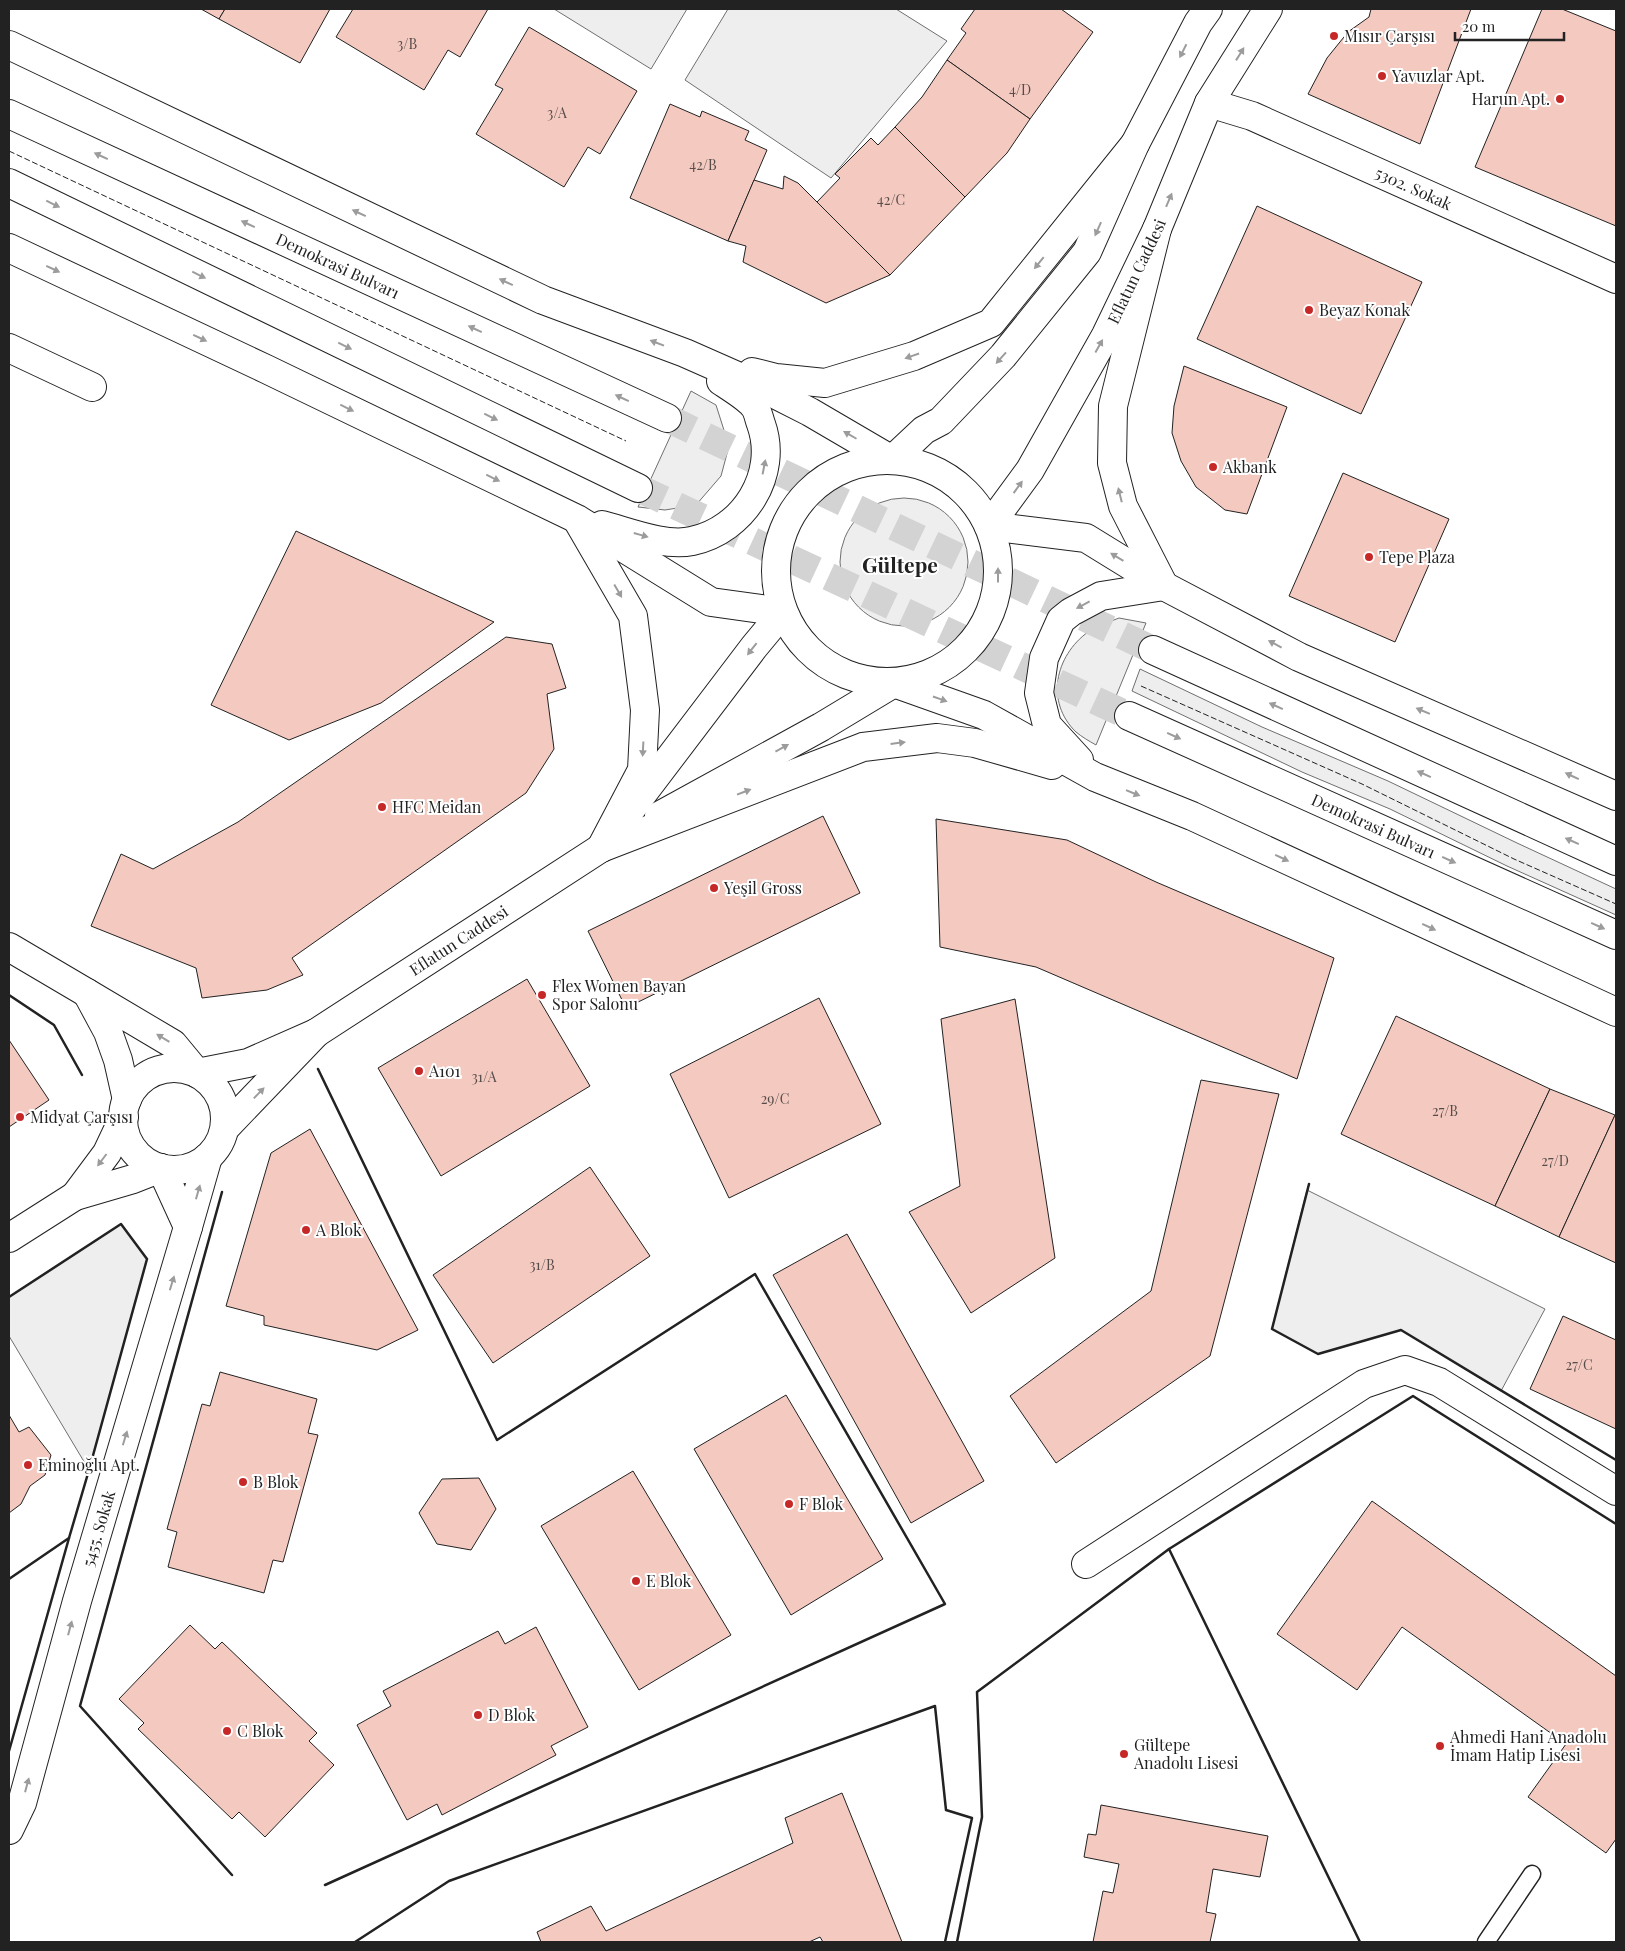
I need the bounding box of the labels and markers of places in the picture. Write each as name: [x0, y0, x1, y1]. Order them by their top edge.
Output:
place label: Mısır Çarşısı: [1344, 25, 1435, 46]
marker: Mısır Çarşısı: [1328, 30, 1340, 42]
place label: Yavuzlar Apt.: [1391, 65, 1485, 86]
marker: Yavuzlar Apt.: [1376, 70, 1388, 82]
place label: Harun Apt.: [1472, 88, 1550, 109]
marker: Harun Apt.: [1554, 93, 1566, 105]
place label: Beyaz Konak: [1319, 299, 1410, 320]
marker: Beyaz Konak: [1303, 304, 1315, 316]
place label: Akbank: [1222, 456, 1277, 477]
marker: Akbank: [1207, 461, 1219, 473]
place label: Tepe Plaza: [1379, 546, 1455, 567]
marker: Tepe Plaza: [1363, 551, 1375, 563]
place label: HFC Meidan: [392, 796, 482, 817]
marker: HFC Meidan: [376, 801, 388, 813]
place label: Yeşil Gross: [723, 877, 802, 898]
marker: Yeşil Gross: [708, 882, 720, 894]
place label: Flex Women Bayan Spor Salonu: [552, 975, 687, 1014]
marker: Flex Women Bayan Spor Salonu: [536, 989, 548, 1001]
place label: A101: [428, 1060, 461, 1081]
marker: A101: [413, 1065, 425, 1077]
place label: Midyat Çarşısı: [30, 1106, 133, 1127]
marker: Midyat Çarşısı: [14, 1111, 26, 1123]
place label: A Blok: [315, 1219, 362, 1240]
marker: A Blok: [300, 1224, 312, 1236]
place label: Eminoğlu Apt.: [38, 1454, 140, 1475]
marker: Eminoğlu Apt.: [22, 1459, 34, 1471]
place label: B Blok: [253, 1471, 299, 1492]
marker: B Blok: [237, 1476, 249, 1488]
place label: F Blok: [799, 1493, 844, 1514]
marker: F Blok: [783, 1498, 795, 1510]
place label: E Blok: [646, 1570, 692, 1591]
marker: E Blok: [630, 1575, 642, 1587]
place label: D Blok: [488, 1704, 535, 1725]
marker: D Blok: [472, 1709, 484, 1721]
place label: C Blok: [237, 1720, 284, 1741]
marker: C Blok: [221, 1725, 233, 1737]
place label: Ahmedi Hani Anadolu İmam Hatip Lisesi: [1449, 1726, 1607, 1765]
place label: Gültepe Anadolu Lisesi: [1133, 1734, 1239, 1773]
marker: Ahmedi Hani Anadolu İmam Hatip Lisesi: [1434, 1740, 1446, 1752]
marker: Gültepe Anadolu Lisesi: [1118, 1748, 1130, 1760]

